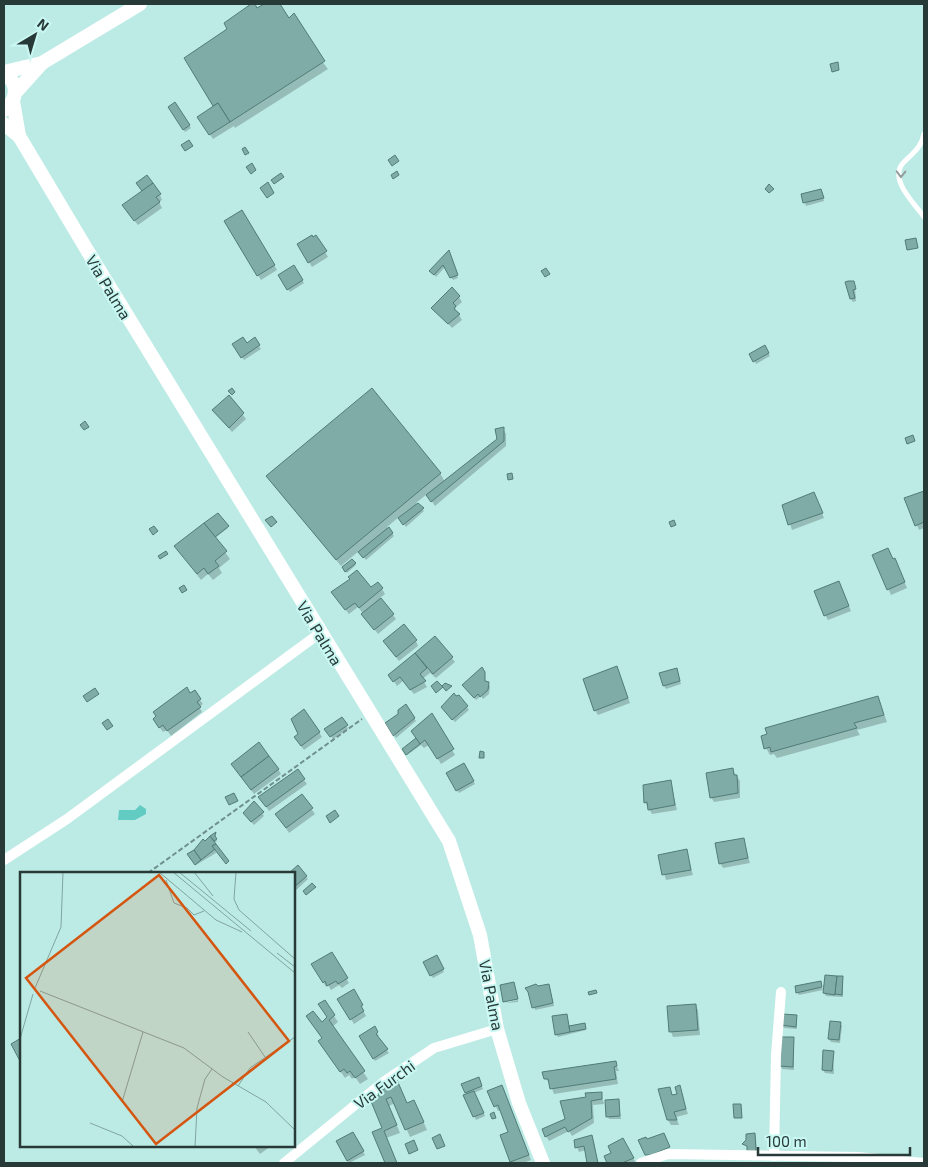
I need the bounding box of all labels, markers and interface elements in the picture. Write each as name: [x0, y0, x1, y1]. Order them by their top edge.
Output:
north arrow: [10, 10, 60, 60]
text: N: [34, 15, 53, 34]
one-way arrow: [896, 171, 907, 179]
street label: Via Palma: [82, 251, 136, 323]
street label: Via Palma: [293, 597, 347, 669]
inset map: [20, 872, 295, 1147]
street label: Via Palma: [476, 958, 508, 1032]
street label: Via Furchi: [350, 1055, 418, 1113]
scale bar: [758, 1124, 910, 1156]
text: 100 m: [766, 1132, 807, 1150]

